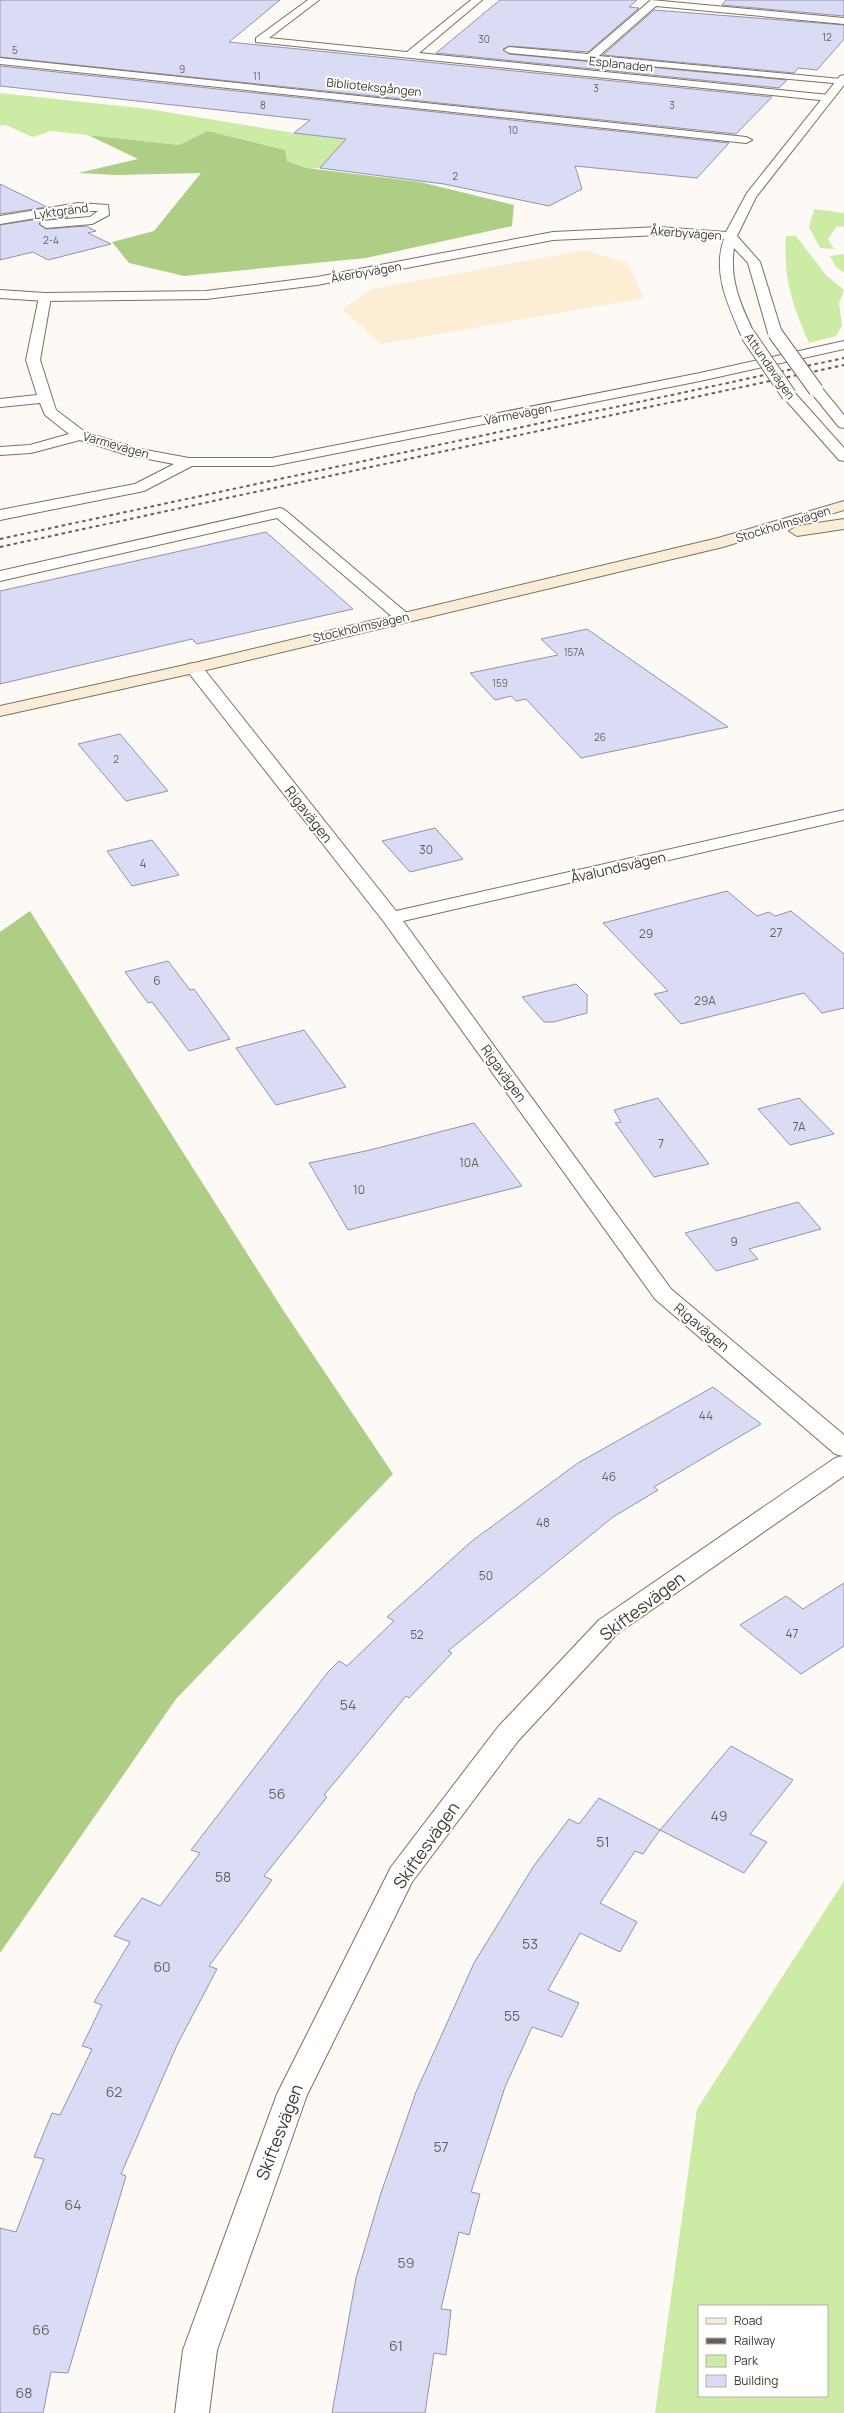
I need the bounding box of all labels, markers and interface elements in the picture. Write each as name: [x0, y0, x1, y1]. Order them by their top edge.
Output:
house number: 12: [822, 30, 832, 44]
house number: 30: [478, 32, 490, 46]
house number: 5: [12, 43, 18, 57]
street label: Esplanaden: [588, 52, 654, 76]
house number: 9: [179, 62, 185, 76]
house number: 11: [253, 69, 261, 83]
street label: Biblioteksgången: [326, 74, 422, 100]
house number: 3: [593, 81, 599, 95]
house number: 8: [260, 98, 266, 112]
house number: 3: [669, 98, 675, 112]
house number: 10: [508, 123, 518, 137]
house number: 2: [452, 169, 458, 183]
street label: Lyktgränd: [33, 199, 89, 223]
street label: Åkerbyvägen: [650, 222, 722, 244]
house number: 2-4: [43, 233, 59, 247]
street label: Åkerbyvägen: [329, 257, 403, 287]
street label: Attundavägen: [741, 329, 799, 403]
street label: Värmevägen: [483, 399, 553, 429]
street label: Värmevägen: [81, 427, 151, 463]
street label: Stockholmsvägen: [733, 501, 833, 547]
street label: Stockholmsvägen: [311, 608, 411, 646]
house number: 157A: [564, 645, 585, 659]
house number: 159: [492, 676, 508, 690]
house number: 26: [594, 730, 606, 744]
house number: 2: [113, 752, 119, 766]
street label: Rigavägen: [281, 782, 337, 846]
house number: 30: [419, 841, 433, 858]
street label: Åvalundsvägen: [569, 847, 667, 887]
house number: 4: [139, 855, 147, 872]
house number: 27: [770, 924, 782, 941]
house number: 29: [639, 925, 653, 942]
house number: 6: [153, 972, 161, 989]
house number: 29A: [694, 992, 716, 1009]
street label: Rigavägen: [477, 1040, 531, 1106]
house number: 7A: [792, 1118, 806, 1135]
house number: 7: [658, 1135, 664, 1152]
house number: 10A: [459, 1154, 479, 1171]
house number: 10: [353, 1181, 365, 1198]
house number: 9: [730, 1233, 738, 1250]
street label: Rigavägen: [670, 1298, 734, 1356]
house number: 44: [699, 1407, 713, 1424]
house number: 46: [602, 1468, 616, 1485]
house number: 48: [536, 1514, 550, 1531]
street label: Skiftesvägen: [595, 1566, 689, 1646]
house number: 50: [479, 1567, 493, 1584]
house number: 47: [785, 1625, 799, 1642]
house number: 52: [410, 1626, 424, 1643]
house number: 54: [340, 1695, 356, 1714]
house number: 56: [269, 1784, 285, 1803]
street label: Skiftesvägen: [388, 1797, 464, 1893]
house number: 49: [711, 1806, 727, 1825]
house number: 51: [596, 1832, 610, 1851]
house number: 58: [215, 1867, 231, 1886]
house number: 53: [522, 1934, 538, 1953]
house number: 60: [153, 1957, 171, 1976]
house number: 55: [504, 2006, 520, 2025]
street label: Skiftesvägen: [250, 2081, 308, 2183]
house number: 62: [106, 2082, 122, 2101]
house number: 57: [433, 2137, 449, 2156]
house number: 64: [65, 2195, 81, 2214]
house number: 59: [398, 2253, 414, 2272]
legend: [698, 2305, 828, 2397]
text: Road: [734, 2312, 762, 2329]
house number: 66: [32, 2320, 50, 2339]
text: Railway: [734, 2332, 776, 2349]
house number: 61: [389, 2336, 403, 2355]
text: Park: [734, 2352, 759, 2369]
text: Building: [734, 2372, 778, 2389]
house number: 68: [16, 2383, 32, 2402]

